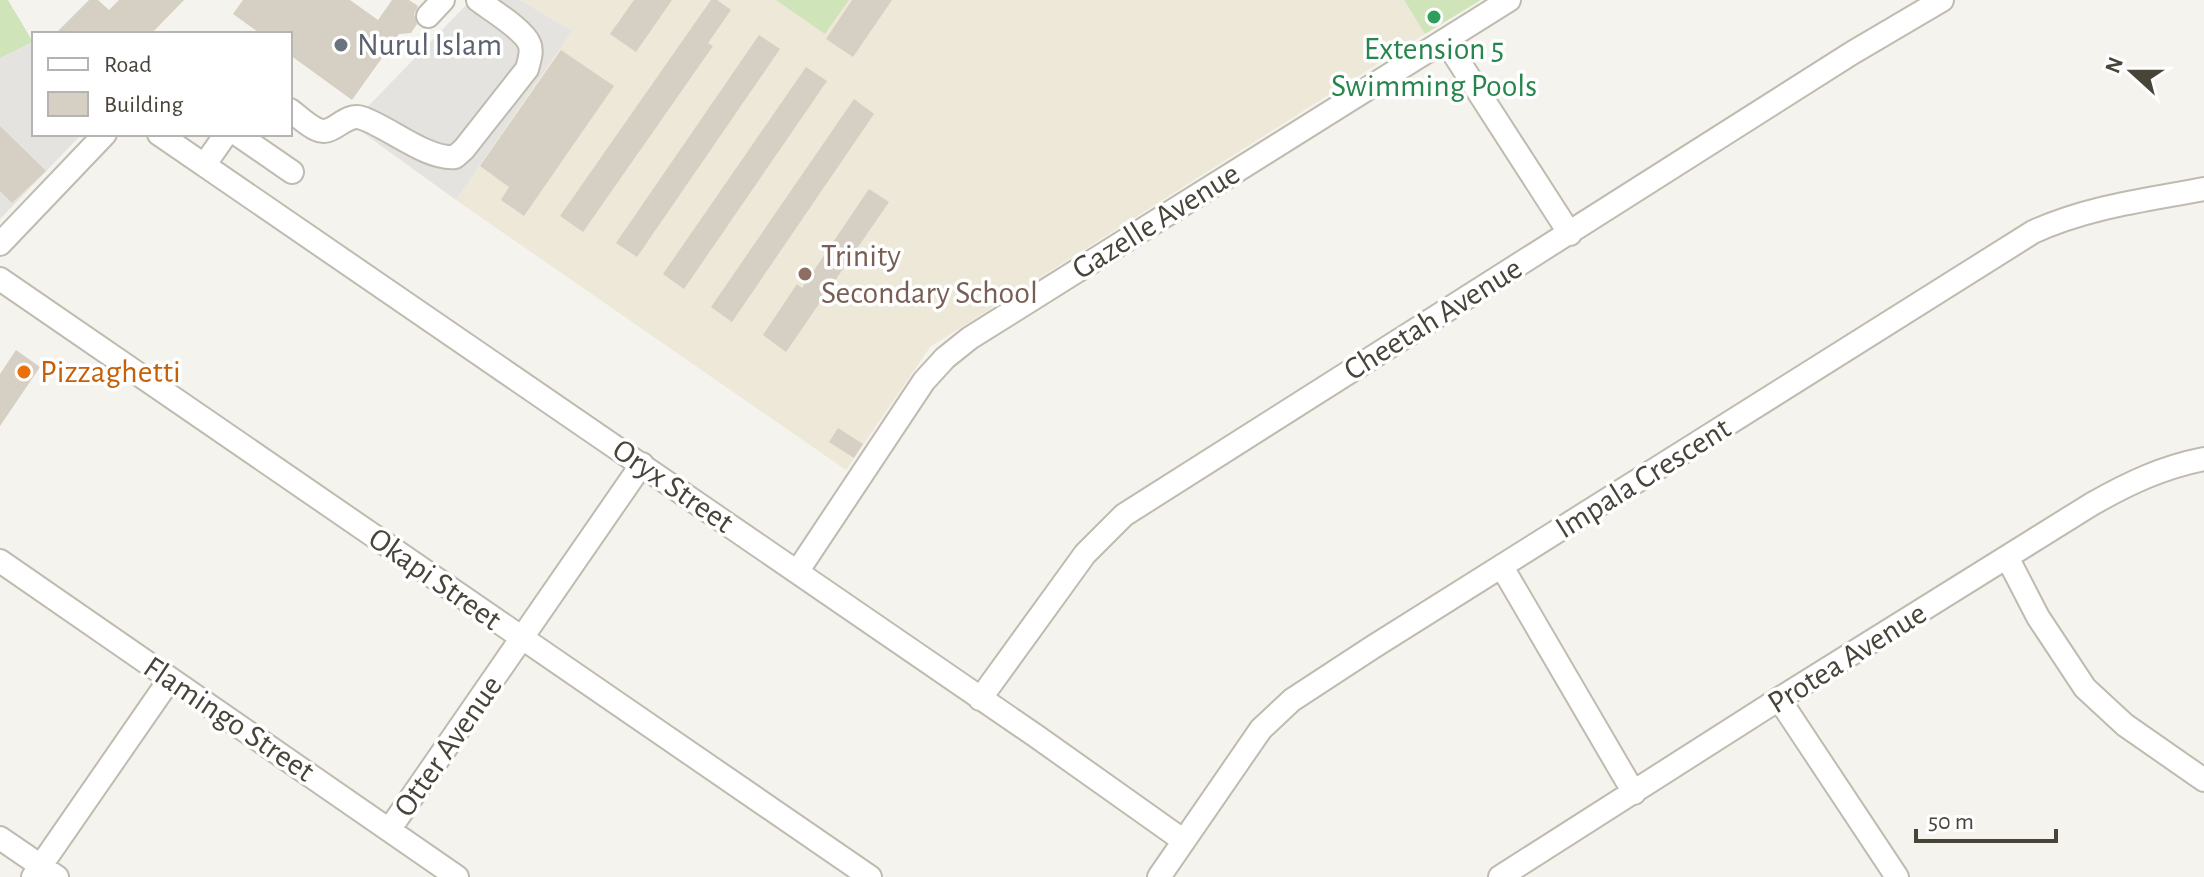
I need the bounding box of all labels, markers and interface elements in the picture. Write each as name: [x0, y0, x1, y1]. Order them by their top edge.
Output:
marker: Extension 5 Swimming Pools: [1425, 8, 1443, 26]
place label: Nurul Islam: [357, 29, 502, 61]
legend: [32, 32, 292, 136]
north arrow: [2092, 32, 2172, 112]
place label: Extension 5 Swimming Pools: [1331, 33, 1537, 102]
marker: Nurul Islam: [332, 36, 350, 54]
text: Road: [104, 53, 152, 77]
text: N: [2101, 54, 2127, 76]
text: Building: [104, 93, 183, 117]
street label: Gazelle Avenue: [1067, 157, 1245, 285]
place label: Trinity Secondary School: [821, 240, 1038, 309]
street label: Cheetah Avenue: [1338, 252, 1528, 386]
marker: Trinity Secondary School: [796, 265, 814, 283]
place label: Pizzaghetti: [40, 356, 181, 388]
marker: Pizzaghetti: [15, 363, 33, 381]
street label: Impala Crescent: [1550, 412, 1736, 544]
street label: Oryx Street: [607, 433, 739, 539]
street label: Okapi Street: [363, 522, 507, 636]
street label: Protea Avenue: [1762, 597, 1932, 719]
street label: Flamingo Street: [138, 650, 320, 788]
street label: Otter Avenue: [388, 670, 508, 822]
scale bar: [1916, 793, 2056, 843]
text: 50 m: [1928, 810, 1974, 834]

